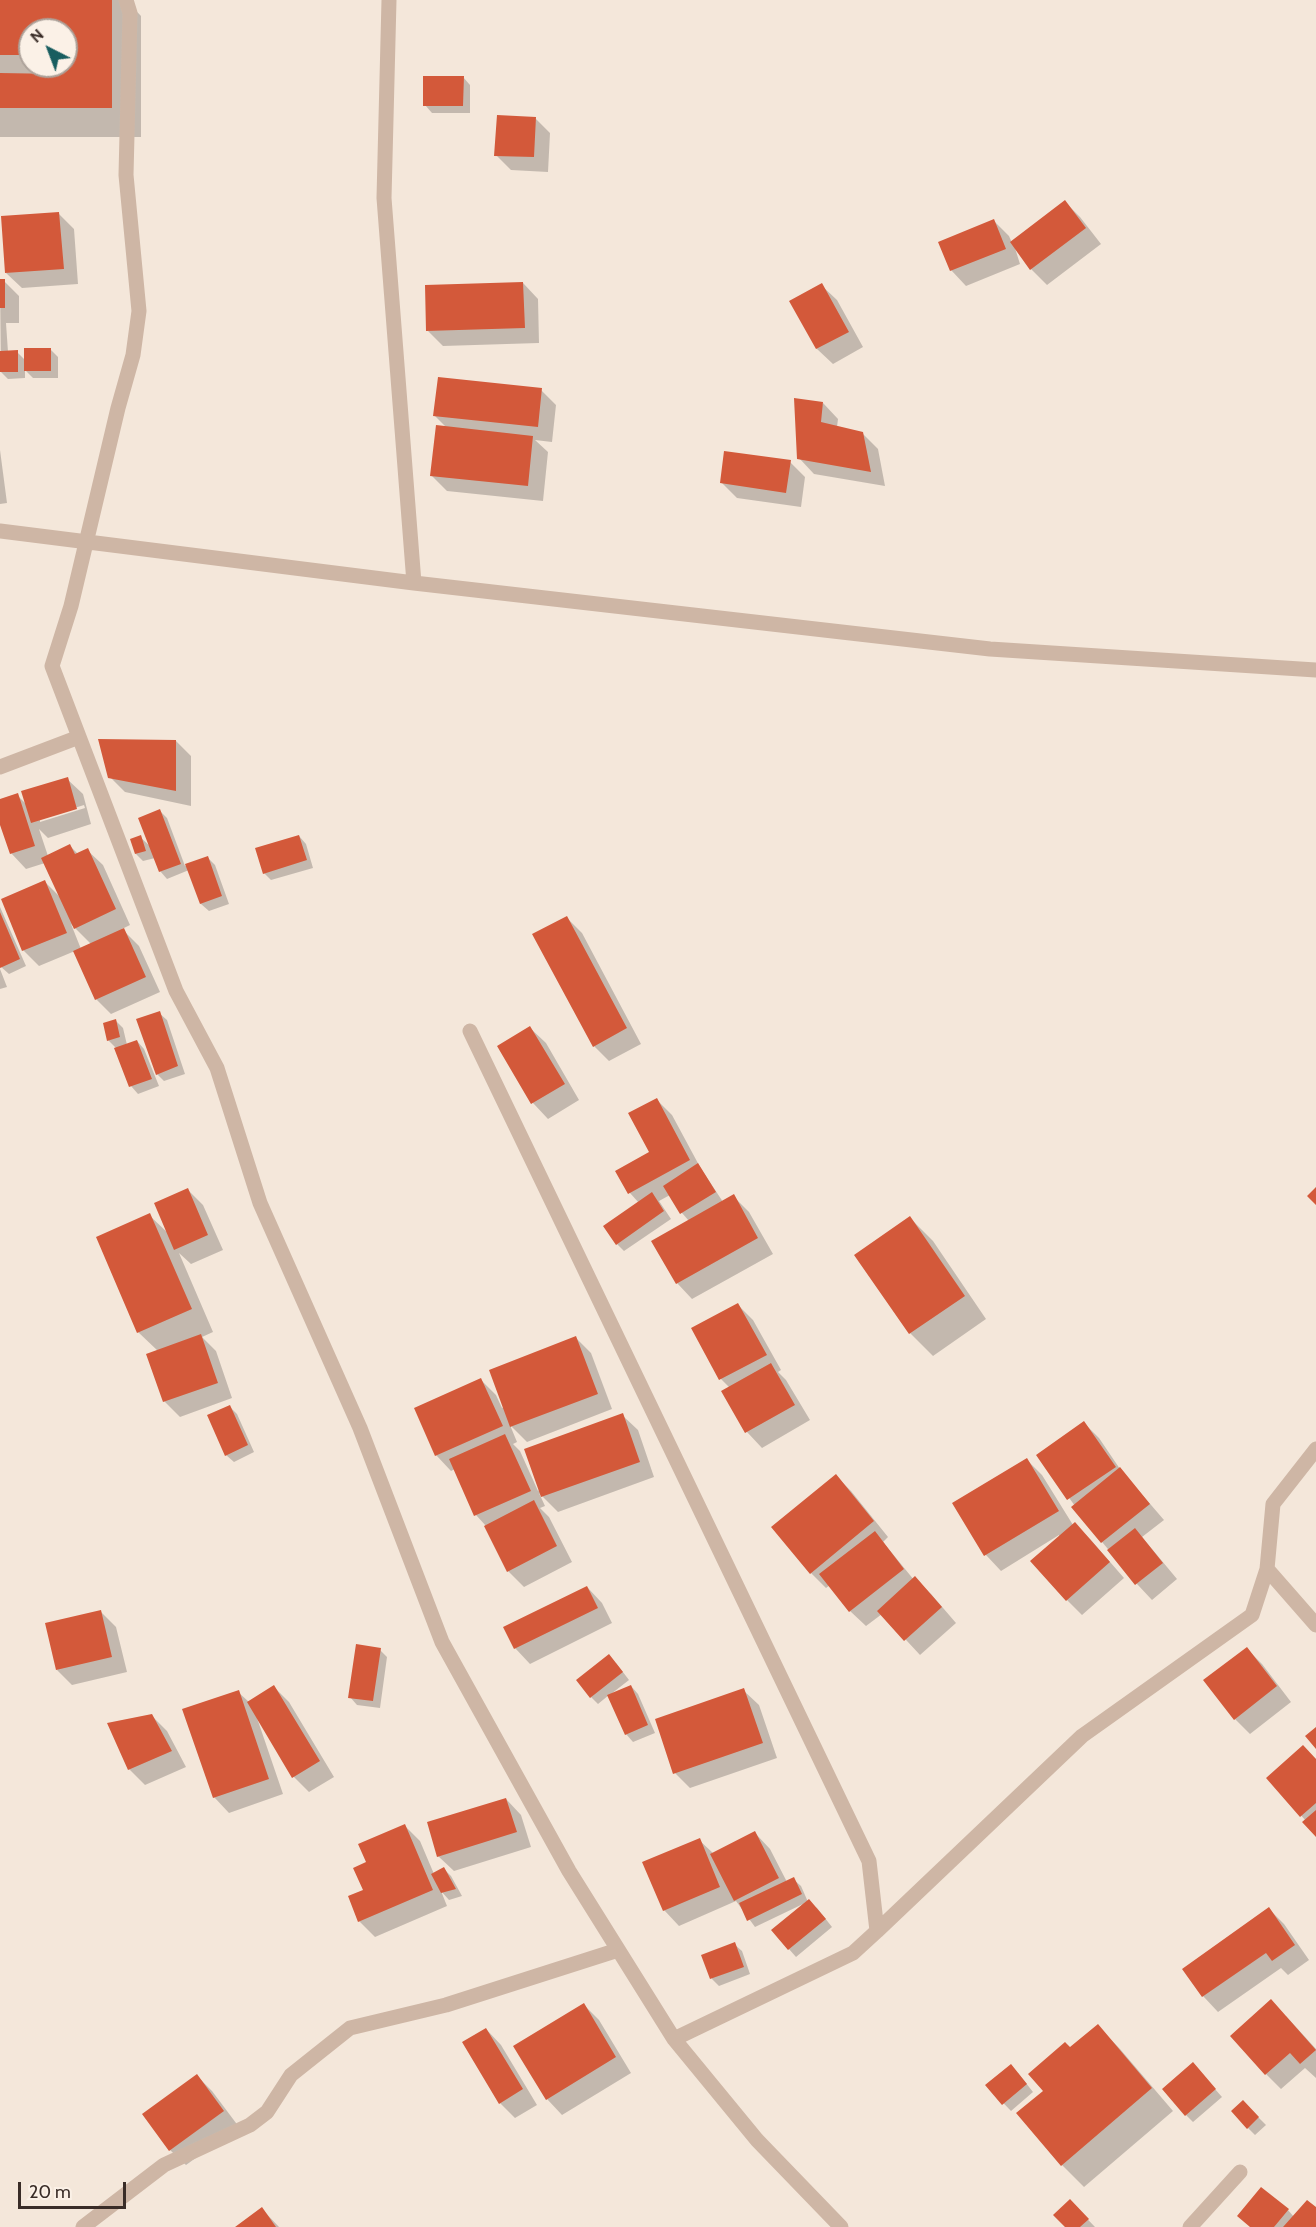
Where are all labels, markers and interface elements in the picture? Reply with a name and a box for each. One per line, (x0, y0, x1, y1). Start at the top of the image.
north arrow (18, 18, 78, 78)
text: N (26, 25, 48, 47)
scale bar (21, 2170, 129, 2208)
text: 20 m (29, 2181, 71, 2203)

